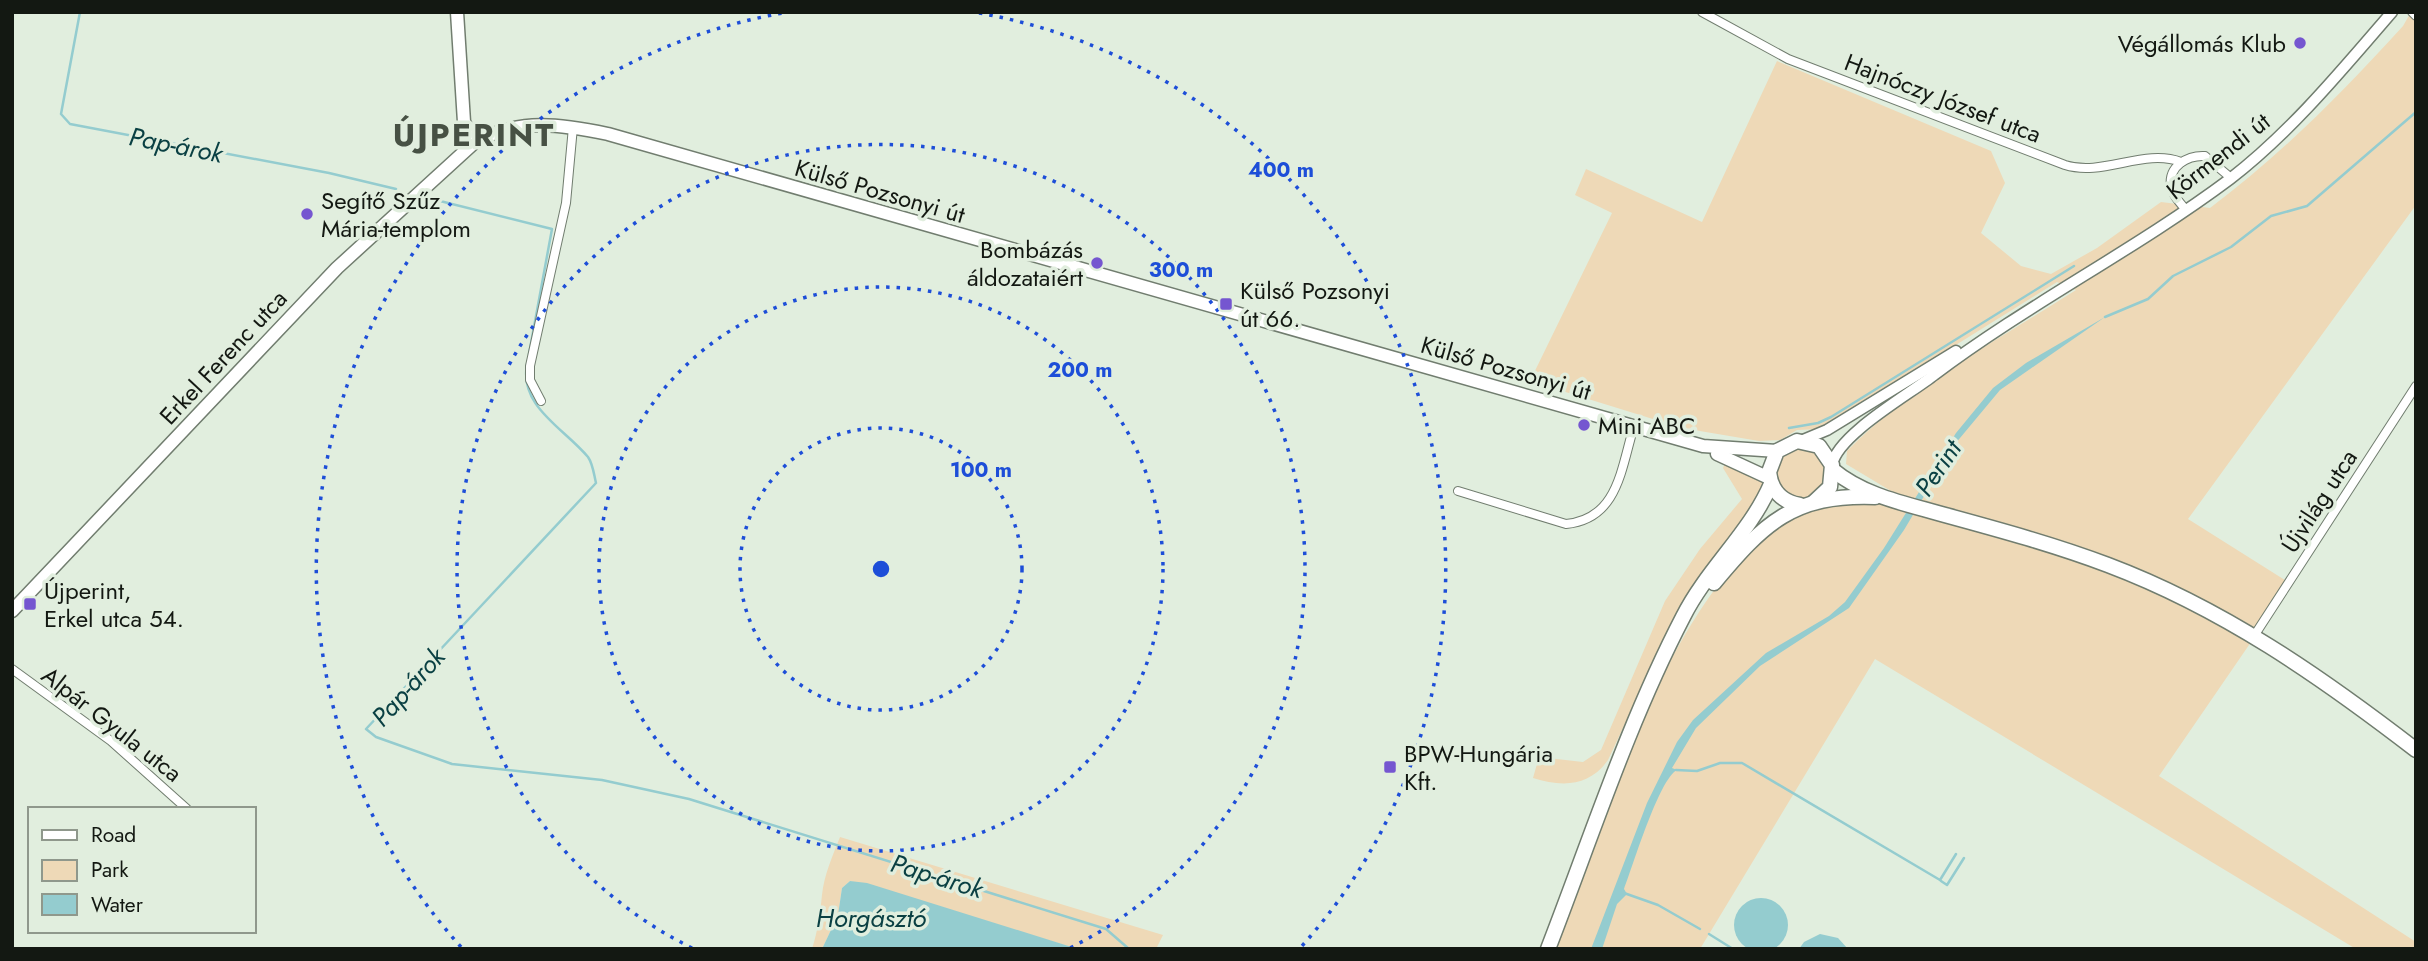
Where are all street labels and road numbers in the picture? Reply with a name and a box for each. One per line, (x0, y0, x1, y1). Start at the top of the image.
street label: Hajnóczy József utca (1840, 44, 2046, 152)
street label: Körmendi út (2159, 104, 2278, 208)
street label: Külső Pozsonyi út (791, 150, 969, 232)
street label: Erkel Ferenc utca (151, 282, 295, 432)
street label: Külső Pozsonyi út (1417, 327, 1595, 409)
street label: Újvilág utca (2272, 442, 2366, 560)
street label: Alpár Gyula utca (34, 658, 190, 790)

